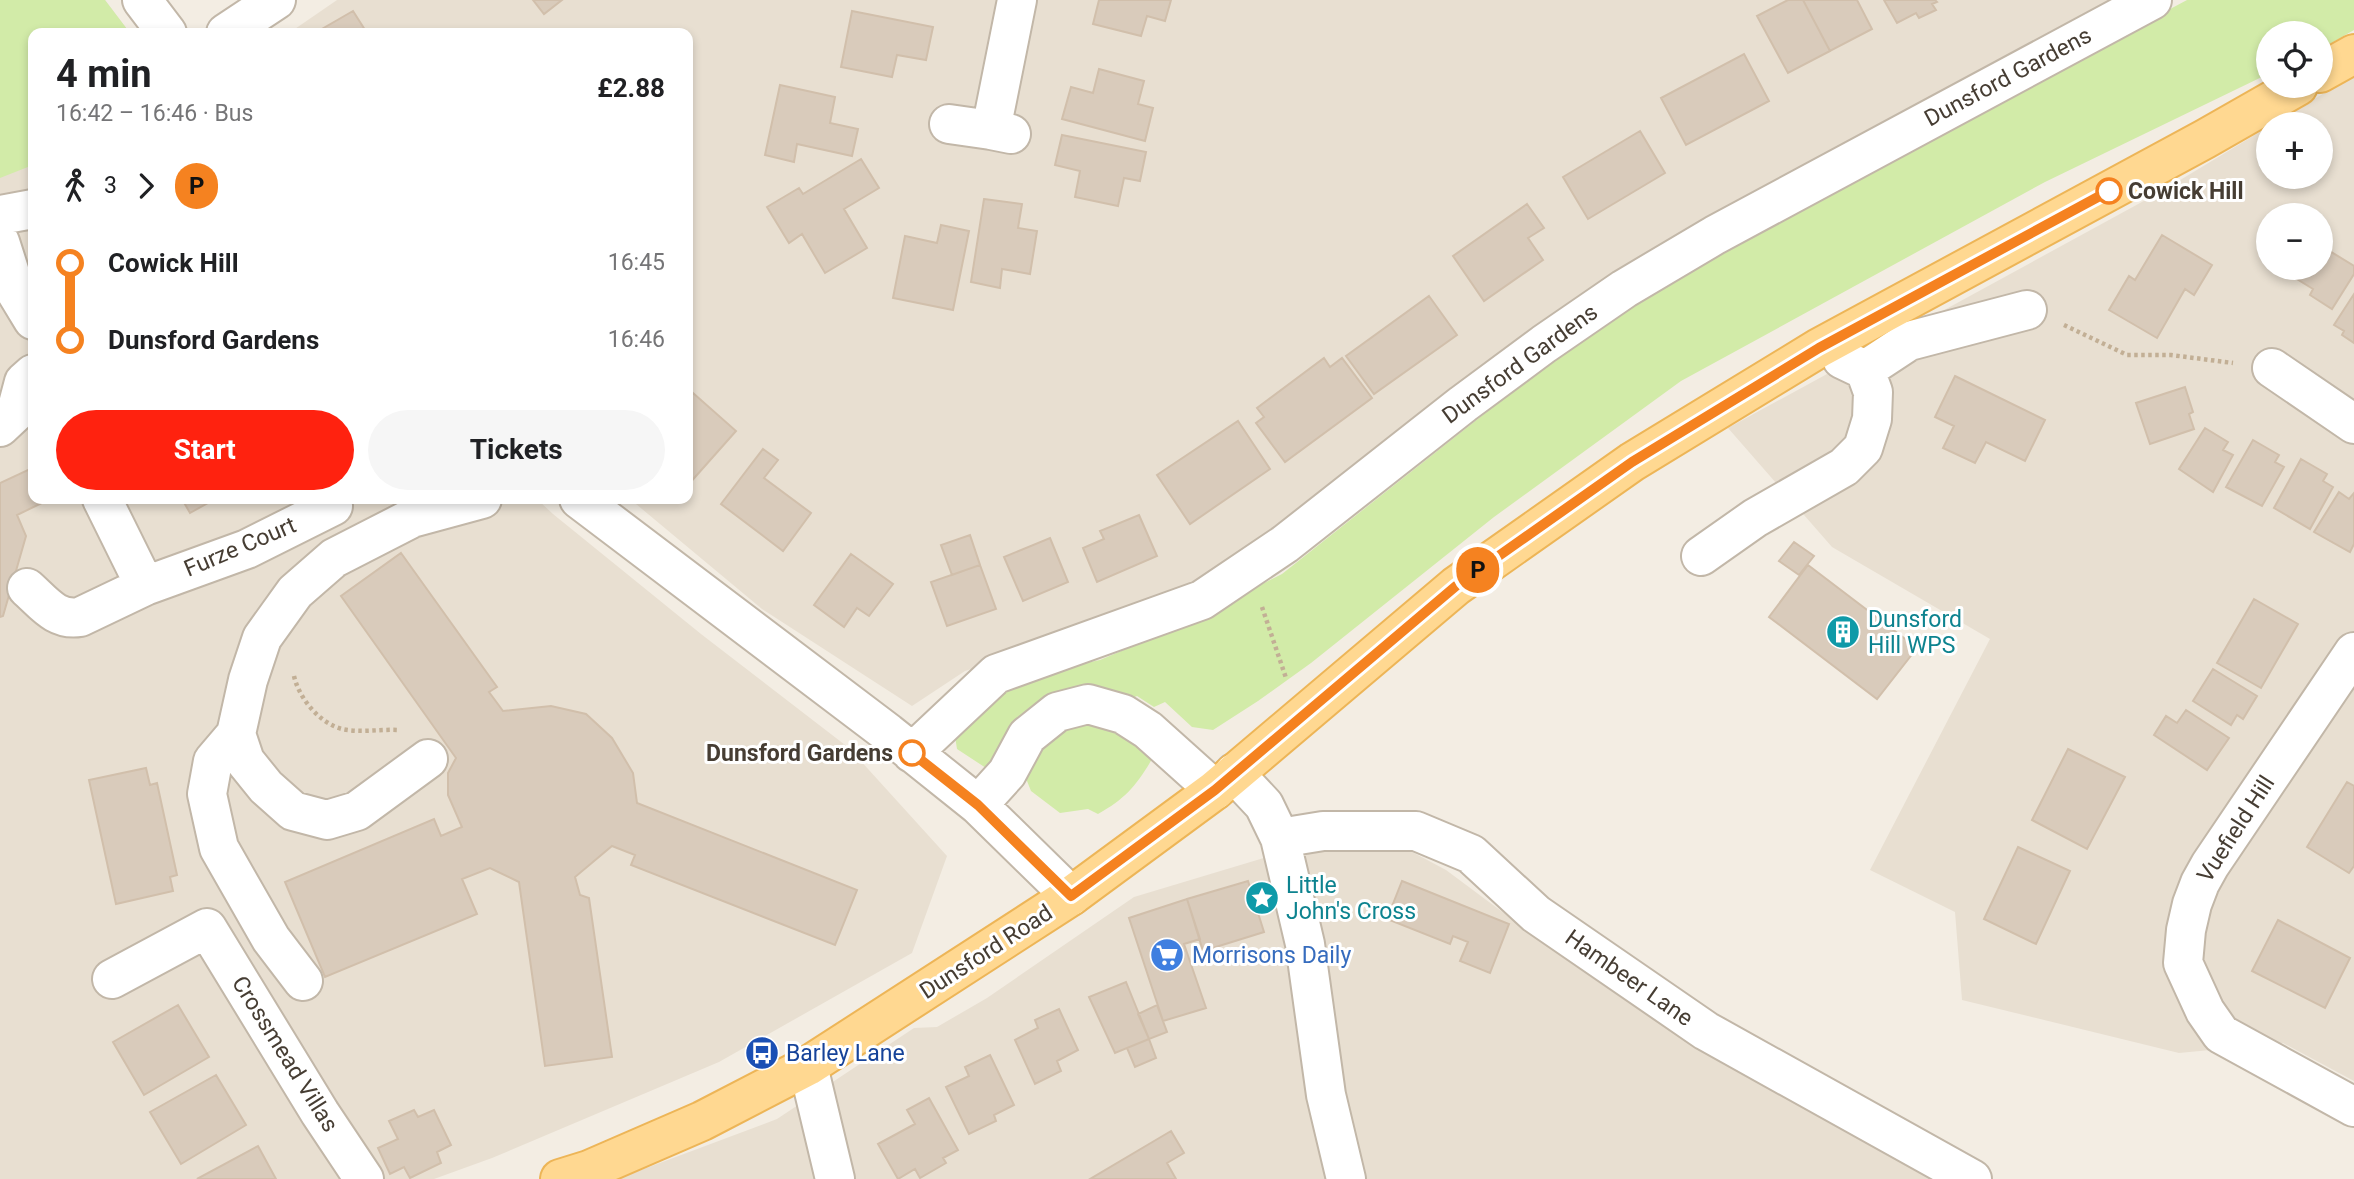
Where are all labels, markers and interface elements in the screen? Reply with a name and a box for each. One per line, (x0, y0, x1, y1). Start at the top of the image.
map controls (2256, 21, 2333, 280)
button: locate (2256, 21, 2333, 98)
street label: Dunsford Gardens (1920, 22, 2096, 132)
text: 4 min (56, 52, 152, 96)
text: £2.88 (597, 73, 665, 103)
text: 16:42 – 16:46 · Bus (56, 100, 253, 127)
button: + (2256, 112, 2333, 189)
icon: walk (56, 167, 94, 205)
icon: forward (127, 167, 165, 205)
text: 3 (104, 172, 117, 199)
text: P (189, 172, 204, 200)
marker: Cowick Hill (2096, 178, 2122, 204)
place label: Cowick Hill (2128, 178, 2244, 205)
button: − (2256, 203, 2333, 280)
text: Cowick Hill (108, 248, 239, 278)
text: 16:45 (608, 249, 665, 276)
street label: Dunsford Gardens (1437, 299, 1603, 429)
text: Dunsford Gardens (108, 325, 319, 355)
text: 16:46 (608, 326, 665, 353)
button: Start (56, 410, 354, 490)
button: Tickets (368, 410, 665, 490)
street label: Furze Court (180, 511, 300, 583)
line badge: P (1455, 547, 1501, 593)
text: P (1470, 556, 1486, 584)
place label: Dunsford Hill WPS (1868, 606, 1962, 659)
building icon: Dunsford Hill WPS (1824, 613, 1862, 651)
place label: Dunsford Gardens (706, 740, 893, 767)
marker: Dunsford Gardens (899, 740, 925, 766)
street label: Vuefield Hill (2192, 771, 2280, 887)
place label: Little John's Cross (1286, 872, 1416, 925)
place icon: Little John's Cross (1243, 879, 1281, 917)
street label: Dunsford Road (915, 899, 1057, 1005)
street label: Hambeer Lane (1560, 924, 1698, 1032)
supermarket icon: Morrisons Daily (1148, 936, 1186, 974)
place label: Morrisons Daily (1192, 942, 1351, 969)
street label: Crossmead Villas (226, 971, 344, 1137)
bus stop icon: Barley Lane (743, 1034, 781, 1072)
place label: Barley Lane (786, 1040, 905, 1067)

